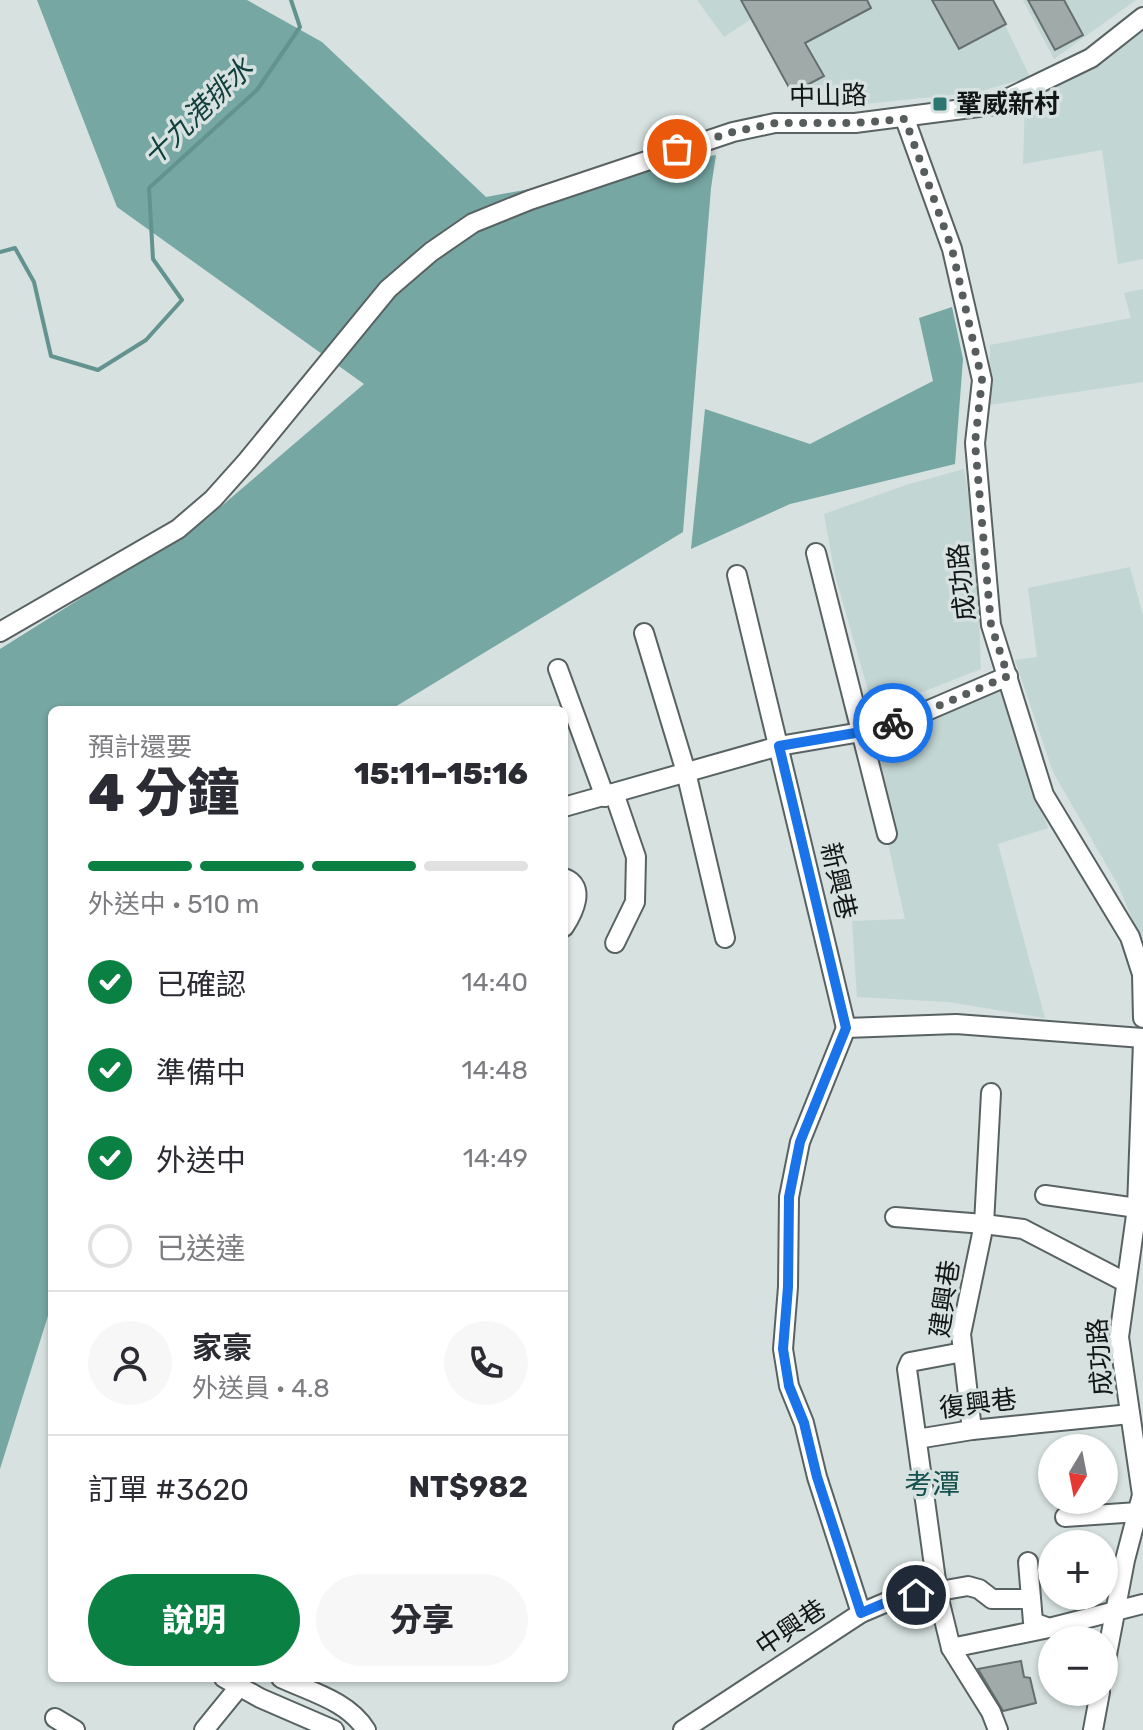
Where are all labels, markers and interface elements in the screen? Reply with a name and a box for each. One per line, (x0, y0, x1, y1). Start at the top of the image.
water label: 十九港排水 (136, 50, 261, 173)
street label: 中山路 (789, 80, 867, 112)
place label: 鞏威新村 (956, 89, 1060, 120)
marker: 鞏威新村 (931, 95, 949, 113)
pin (643, 115, 711, 183)
icon: bag (655, 127, 699, 171)
street label: 成功路 (943, 542, 981, 622)
courier (853, 683, 933, 763)
icon: bike (871, 701, 915, 745)
text: 預計還要 (88, 732, 192, 763)
text: 15:11–15:16 (354, 756, 528, 792)
text: 4 分鐘 (88, 762, 239, 824)
street label: 新興巷 (814, 840, 862, 922)
text: 外送中 · 510 m (88, 889, 260, 920)
icon: check (88, 960, 132, 1004)
text: 已確認 (156, 967, 246, 1003)
text: 14:40 (461, 967, 528, 998)
icon: check (88, 1048, 132, 1092)
text: 準備中 (156, 1055, 246, 1091)
text: 14:48 (461, 1055, 528, 1086)
icon: check (88, 1136, 132, 1180)
text: 外送中 (156, 1143, 246, 1179)
text: 14:49 (463, 1143, 528, 1174)
text: 已送達 (156, 1231, 246, 1267)
street label: 建興巷 (924, 1258, 966, 1340)
street label: 成功路 (1082, 1317, 1118, 1397)
button: person (88, 1321, 172, 1405)
button: phone (444, 1321, 528, 1405)
text: 家豪 (192, 1330, 252, 1366)
text: 外送員 · 4.8 (192, 1373, 330, 1404)
street label: 復興巷 (937, 1384, 1019, 1424)
north arrow (1038, 1434, 1118, 1514)
map controls (1038, 1434, 1118, 1706)
district label: 考潭 (904, 1468, 960, 1501)
text: NT$982 (408, 1469, 528, 1505)
text: 訂單 #3620 (88, 1472, 249, 1508)
button: + (1038, 1530, 1118, 1610)
pin (882, 1561, 950, 1629)
icon: home (894, 1573, 938, 1617)
button: 說明 (88, 1574, 300, 1666)
button: 分享 (316, 1574, 528, 1666)
street label: 中興巷 (750, 1593, 832, 1663)
button: − (1038, 1626, 1118, 1706)

